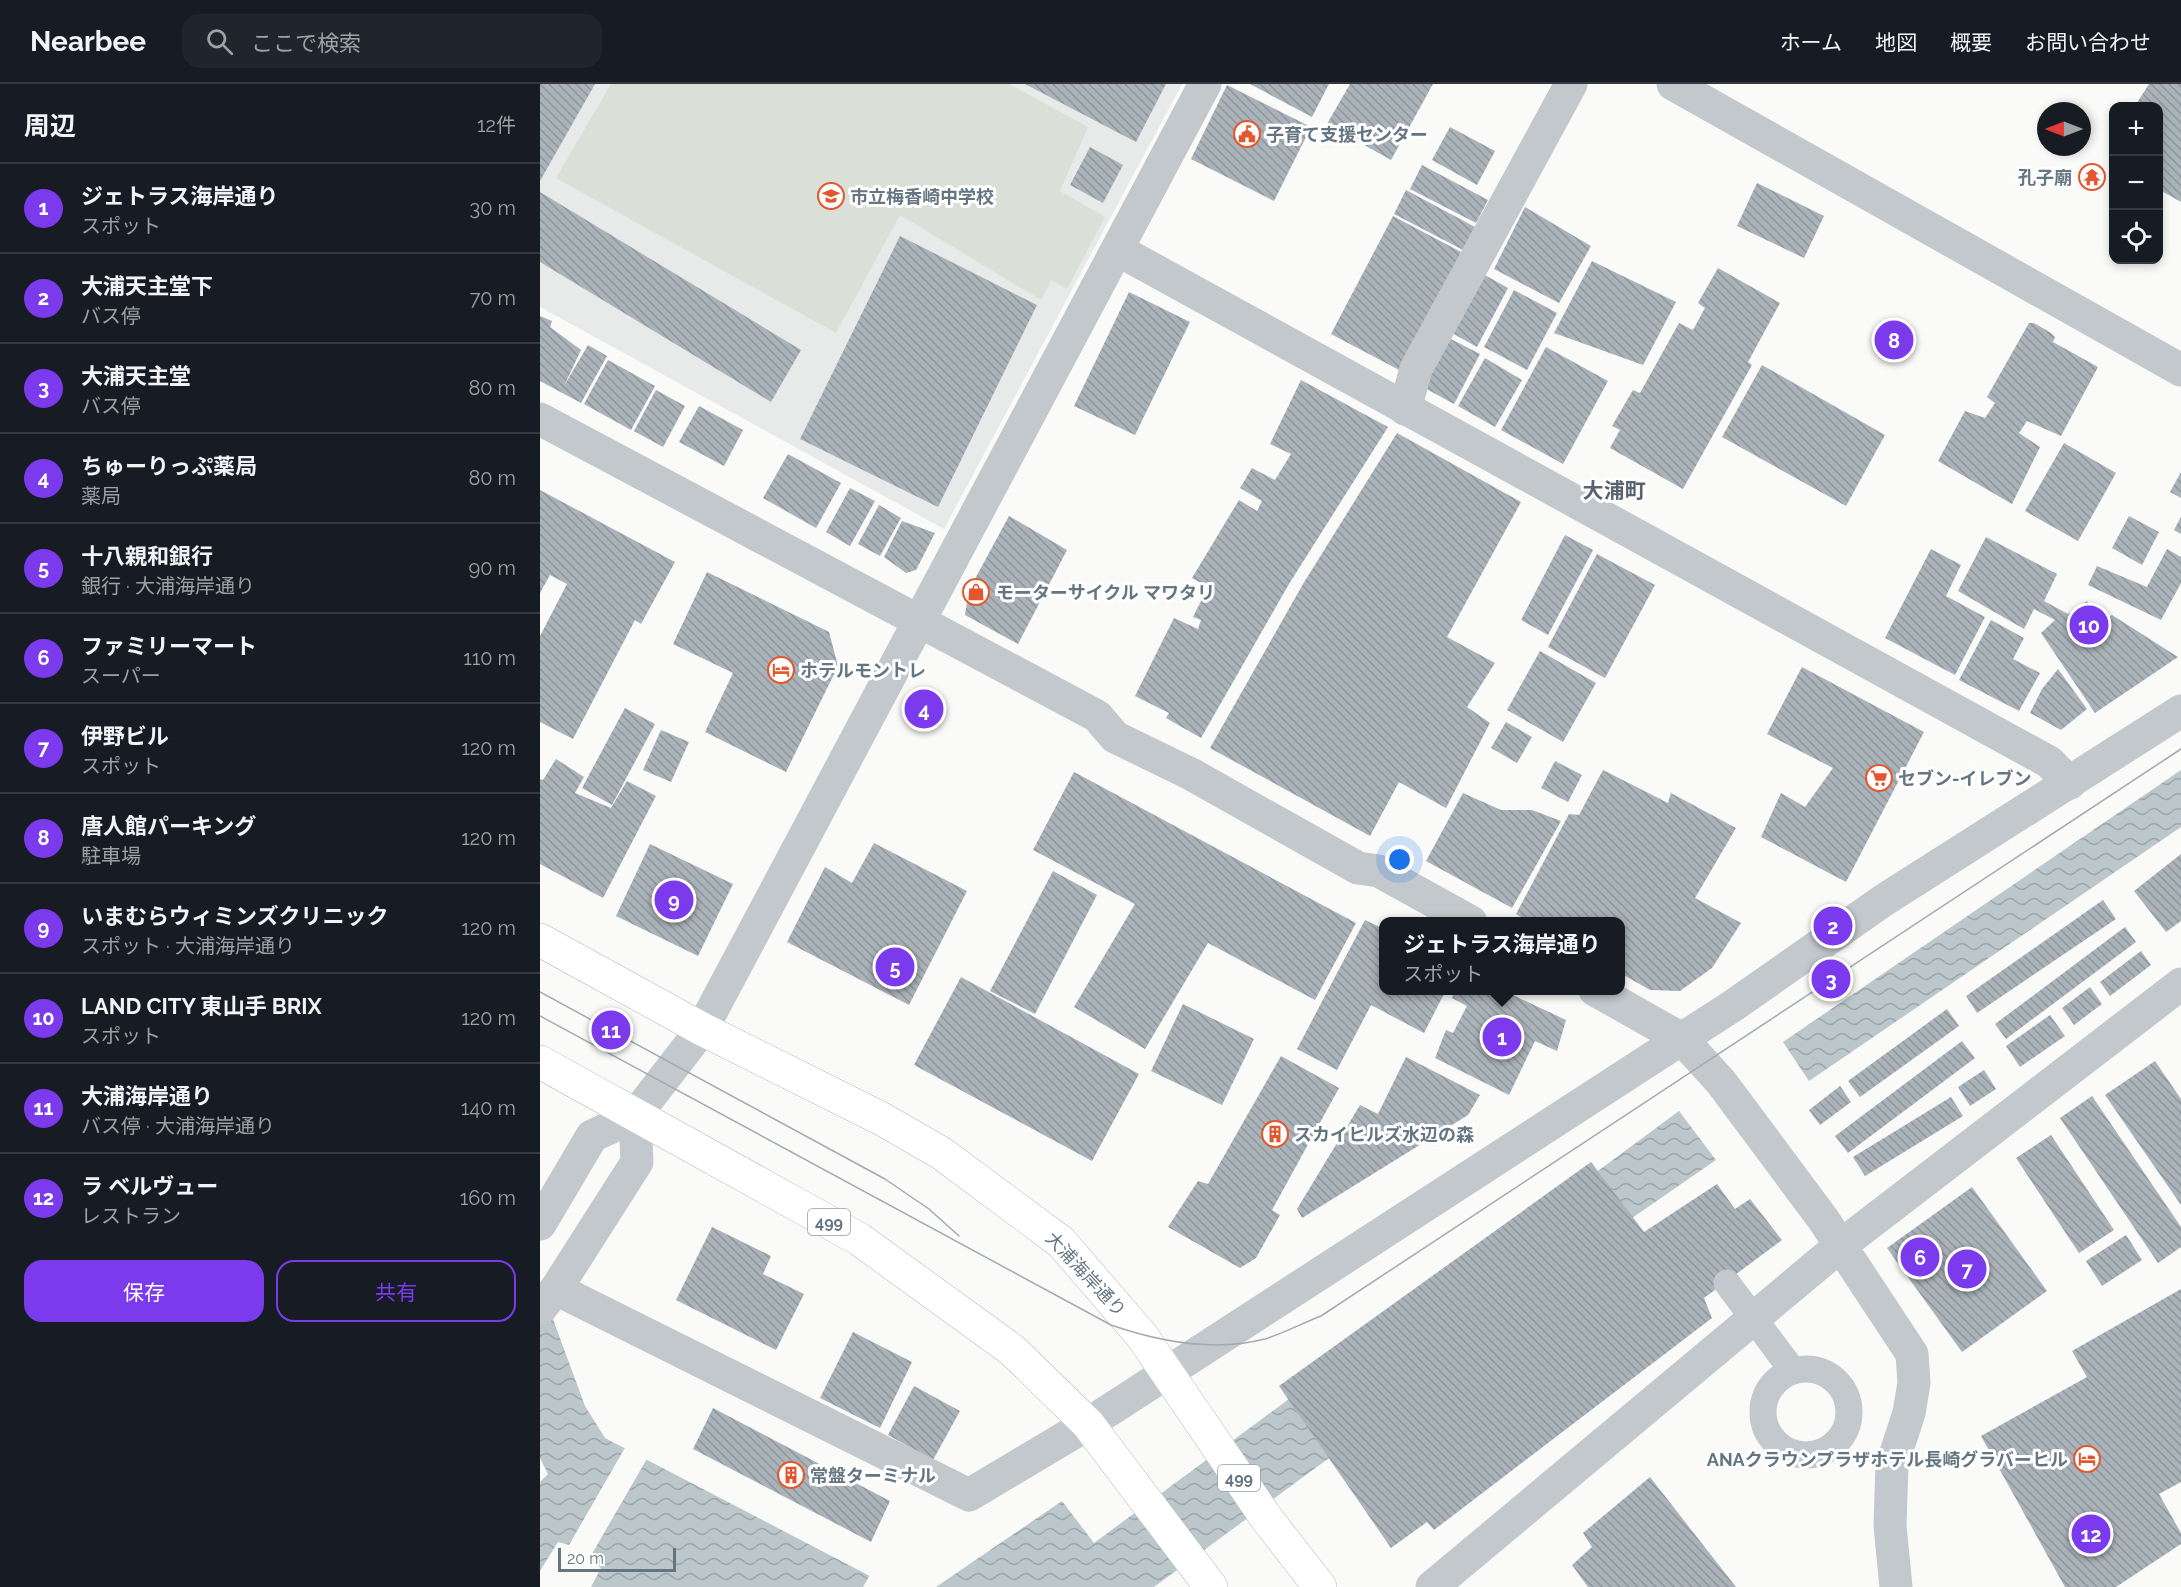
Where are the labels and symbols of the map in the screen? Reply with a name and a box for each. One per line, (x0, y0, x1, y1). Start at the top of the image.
north arrow (2037, 102, 2091, 156)
public building icon: 子育て支援センター (1232, 119, 1262, 149)
place label: 子育て支援センター (1266, 124, 1428, 145)
temple icon: 孔子廟 (2077, 162, 2107, 192)
place label: 孔子廟 (2018, 167, 2072, 188)
school or university icon: 市立梅香崎中学校 (816, 181, 846, 211)
place label: 市立梅香崎中学校 (850, 186, 994, 207)
pin: 8 (1874, 318, 1914, 362)
district label: 大浦町 (1583, 478, 1646, 503)
shop icon: モーターサイクル マワタリ (961, 577, 991, 607)
place label: モーターサイクル マワタリ (996, 582, 1215, 603)
pin: 10 (2070, 602, 2108, 648)
hotel icon: ホテルモントレ (766, 655, 796, 685)
place label: ホテルモントレ (800, 660, 926, 681)
pin: 4 (904, 686, 944, 732)
supermarket icon: セブン-イレブン (1864, 763, 1894, 793)
place label: セブン-イレブン (1898, 768, 2032, 789)
your location (1385, 845, 1414, 874)
pin: 9 (654, 878, 694, 922)
pin: 2 (1814, 904, 1852, 948)
pin: 5 (876, 944, 914, 990)
pin: 3 (1812, 956, 1850, 1002)
pin: 11 (592, 1008, 630, 1052)
pin: 1 (1482, 1014, 1522, 1060)
building icon: スカイヒルズ水辺の森 (1260, 1119, 1290, 1149)
place label: スカイヒルズ水辺の森 (1294, 1124, 1474, 1145)
road number: 499 (808, 1209, 850, 1235)
street label: 大浦海岸通り (1041, 1227, 1131, 1321)
pin: 6 (1900, 1234, 1940, 1280)
pin: 7 (1948, 1246, 1986, 1292)
hotel icon: ANAクラウンプラザホテル長崎グラバーヒル (2072, 1444, 2102, 1474)
place label: ANAクラウンプラザホテル長崎グラバーヒル (1707, 1449, 2068, 1470)
building icon: 常盤ターミナル (776, 1460, 806, 1490)
place label: 常盤ターミナル (810, 1465, 936, 1486)
road number: 499 (1218, 1465, 1260, 1491)
pin: 12 (2072, 1512, 2110, 1556)
scale bar (558, 1545, 676, 1572)

